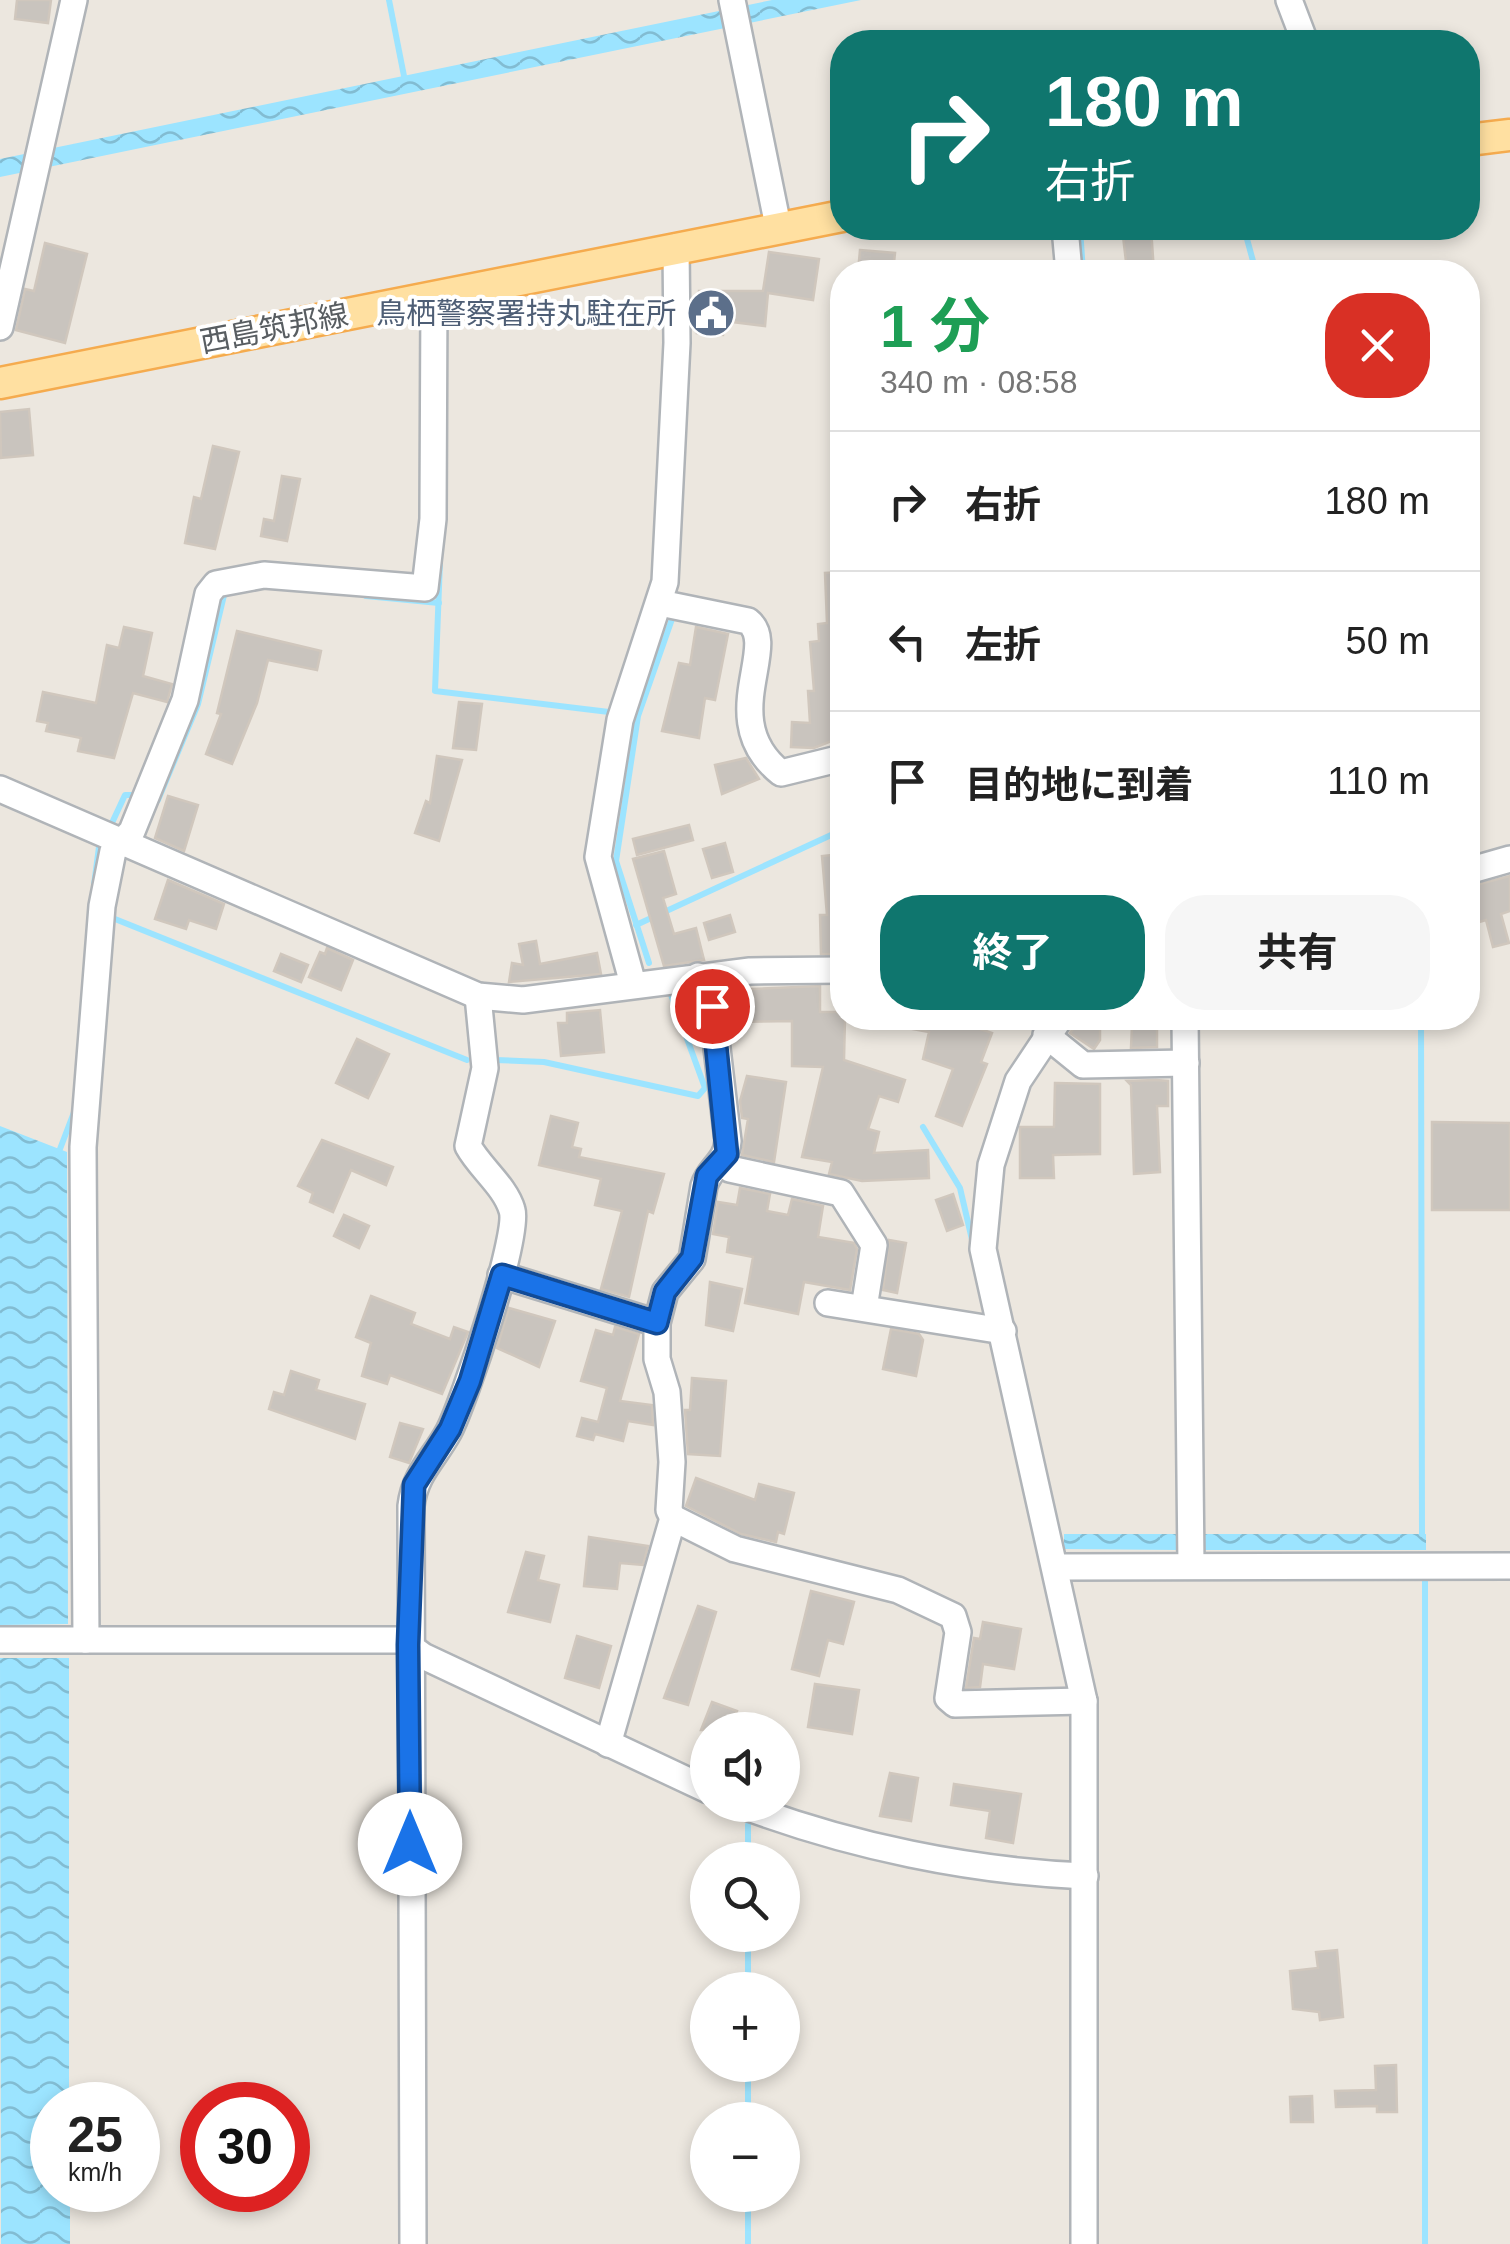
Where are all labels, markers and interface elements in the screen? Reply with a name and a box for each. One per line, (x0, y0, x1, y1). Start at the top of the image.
text: 180 m (1045, 63, 1243, 141)
icon: right (880, 70, 1010, 200)
text: 右折 (1045, 156, 1135, 207)
public building icon: 鳥栖警察署持丸駐在所 (685, 287, 737, 339)
text: 1 分 (880, 293, 990, 360)
button: close (1325, 293, 1430, 398)
street label: 西島筑邦線 (197, 297, 351, 359)
place label: 鳥栖警察署持丸駐在所 (376, 297, 676, 330)
text: 340 m · 08:58 (880, 364, 1077, 400)
icon: right (880, 474, 935, 529)
text: 180 m (1324, 480, 1430, 522)
text: 右折 (965, 484, 1041, 526)
icon: left (880, 614, 935, 669)
text: 50 m (1346, 620, 1430, 662)
text: 左折 (965, 624, 1041, 666)
icon: arrive (880, 754, 935, 809)
text: 110 m (1327, 760, 1430, 802)
text: 目的地に到着 (965, 764, 1193, 806)
button: 終了 (880, 895, 1145, 1010)
button: 共有 (1165, 895, 1430, 1010)
pin (670, 964, 755, 1049)
icon: arrive (685, 979, 740, 1034)
map controls (690, 1712, 800, 2212)
button: sound (690, 1712, 800, 1822)
position arrow (358, 1792, 462, 1896)
button: search (690, 1842, 800, 1952)
button: + (690, 1972, 800, 2082)
speed limit sign: 30 (180, 2082, 310, 2212)
button: − (690, 2102, 800, 2212)
text: 25 (67, 2107, 123, 2163)
text: km/h (68, 2158, 122, 2186)

